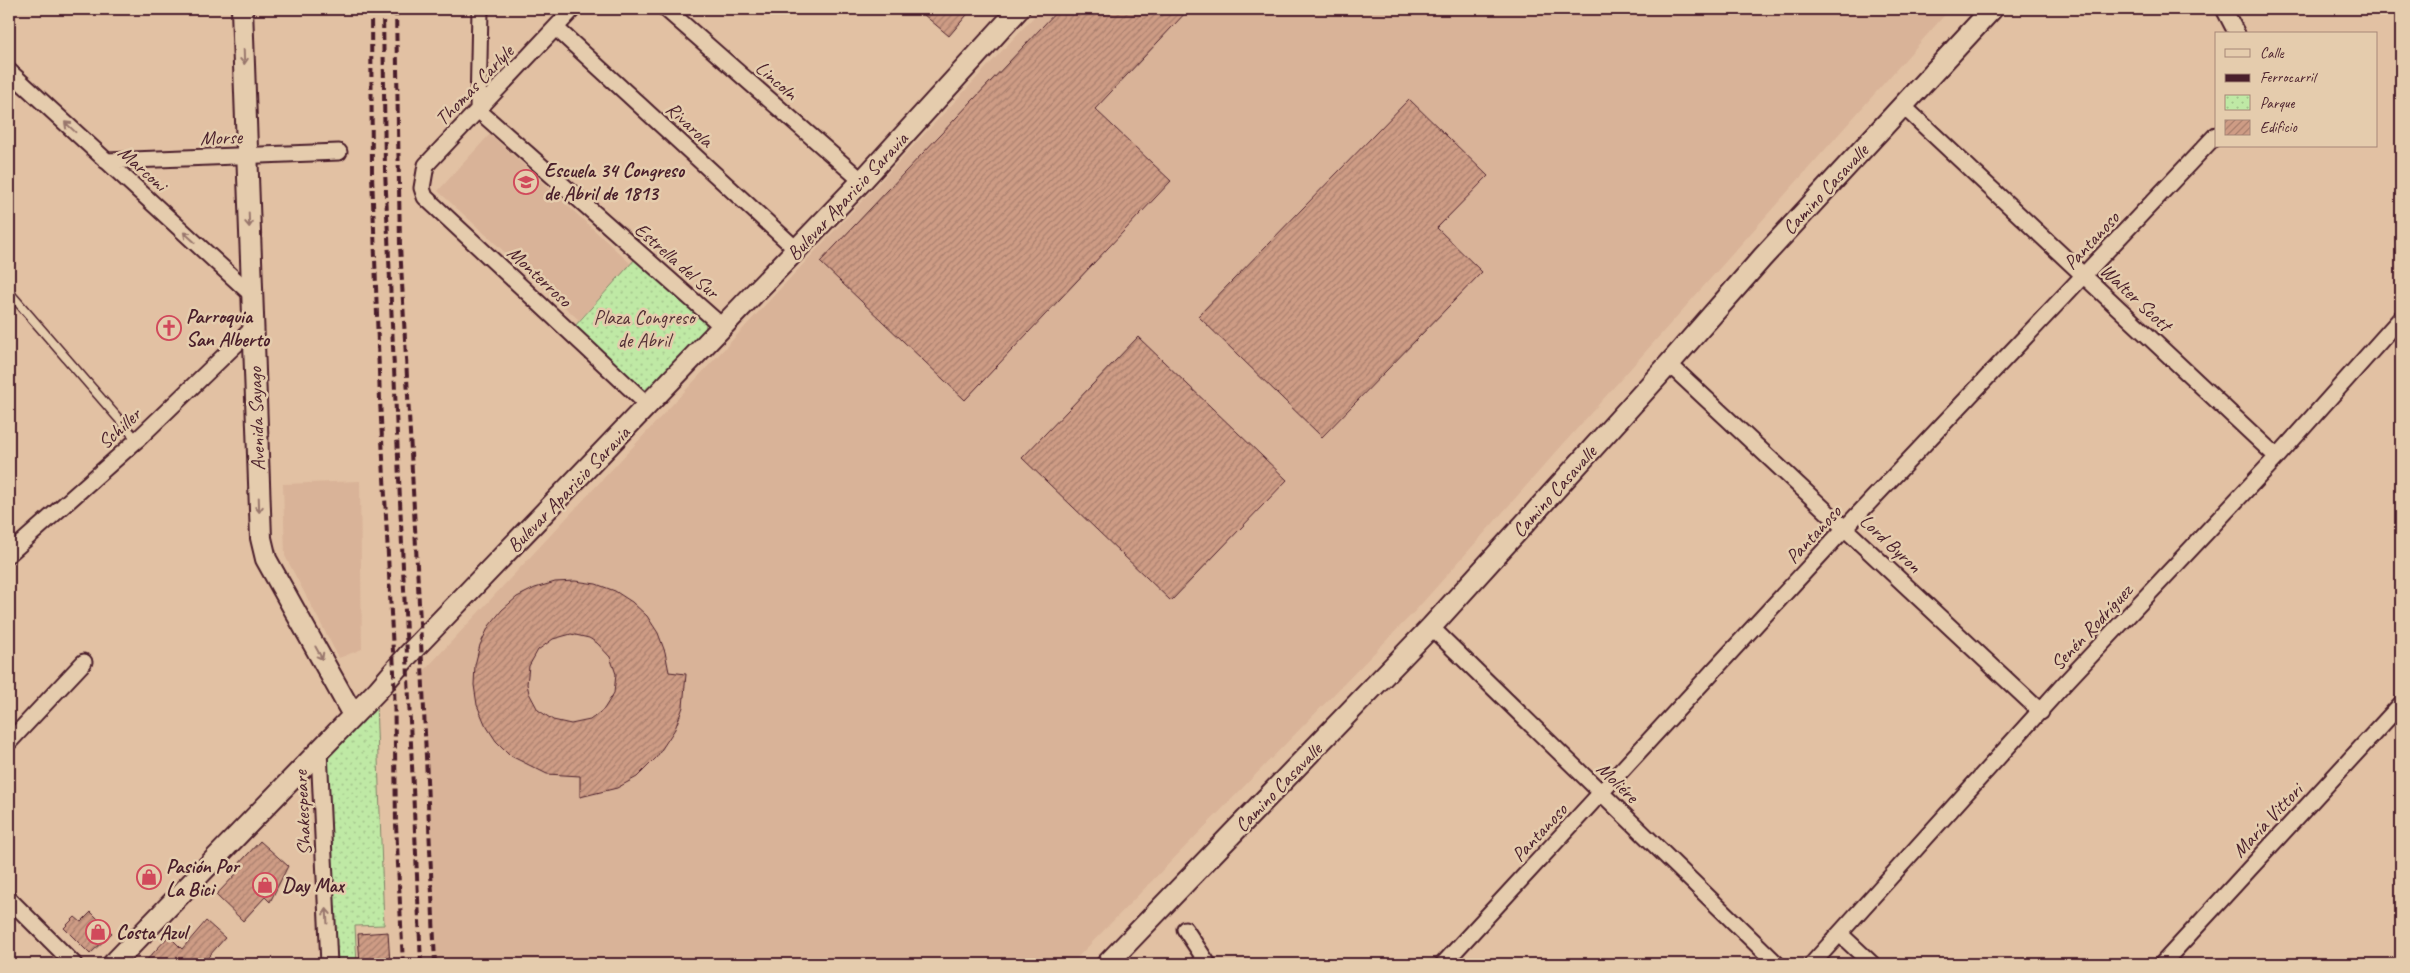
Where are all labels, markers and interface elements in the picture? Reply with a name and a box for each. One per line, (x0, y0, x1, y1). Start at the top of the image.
legend (2215, 32, 2378, 148)
street label: Thomas Carlyle (430, 39, 520, 131)
text: Calle (2260, 44, 2285, 63)
one-way arrow (239, 49, 248, 65)
street label: Lincoln (750, 55, 804, 106)
text: Ferrocarril (2260, 68, 2318, 87)
text: Parque (2260, 94, 2296, 113)
street label: Rivarola (661, 96, 719, 153)
text: Edificio (2260, 118, 2298, 137)
one-way arrow (63, 121, 76, 133)
street label: Morse (200, 124, 244, 151)
street label: Bulevar Aparicio Saravia (781, 125, 915, 266)
street label: Camino Casavalle (1777, 138, 1875, 240)
street label: Marconi (113, 140, 174, 198)
place label: Escuela 34 Congreso de Abril de 1813 (544, 158, 686, 206)
school or university icon: Escuela 34 Congreso de Abril de 1813 (513, 169, 539, 195)
street label: Pantanoso (2058, 205, 2125, 275)
one-way arrow (244, 212, 253, 228)
street label: Estrella del Sur (629, 217, 725, 305)
one-way arrow (183, 231, 196, 243)
street label: Monterroso (502, 240, 578, 313)
street label: Walter Scott (2095, 258, 2179, 339)
place label: Parroquia San Alberto (186, 304, 271, 352)
park label: Plaza Congreso de Abril (593, 305, 697, 353)
church icon: Parroquia San Alberto (156, 315, 182, 341)
street label: Avenida Sayago (242, 366, 271, 471)
street label: Schiller (93, 401, 147, 454)
street label: Bulevar Aparicio Saravia (501, 419, 637, 558)
street label: Camino Casavalle (1507, 439, 1603, 542)
one-way arrow (255, 496, 264, 512)
street label: Pantanoso (1780, 499, 1847, 569)
street label: Lord Byron (1854, 508, 1928, 579)
street label: Senén Rodríguez (2045, 578, 2139, 676)
one-way arrow (314, 645, 324, 660)
street label: Camino Casavalle (1229, 736, 1328, 837)
street label: Moliére (1591, 756, 1645, 809)
street label: Shakespeare (288, 768, 317, 856)
street label: María Vittori (2227, 776, 2310, 863)
street label: Pantanoso (1506, 797, 1573, 867)
place label: Pasión Por La Bici (166, 854, 241, 902)
shop icon: Pasión Por La Bici (136, 864, 162, 890)
shop icon: Day Max (252, 872, 278, 898)
place label: Day Max (282, 873, 346, 898)
one-way arrow (322, 908, 331, 924)
shop icon: Costa Azul (85, 919, 111, 945)
place label: Costa Azul (116, 920, 191, 945)

